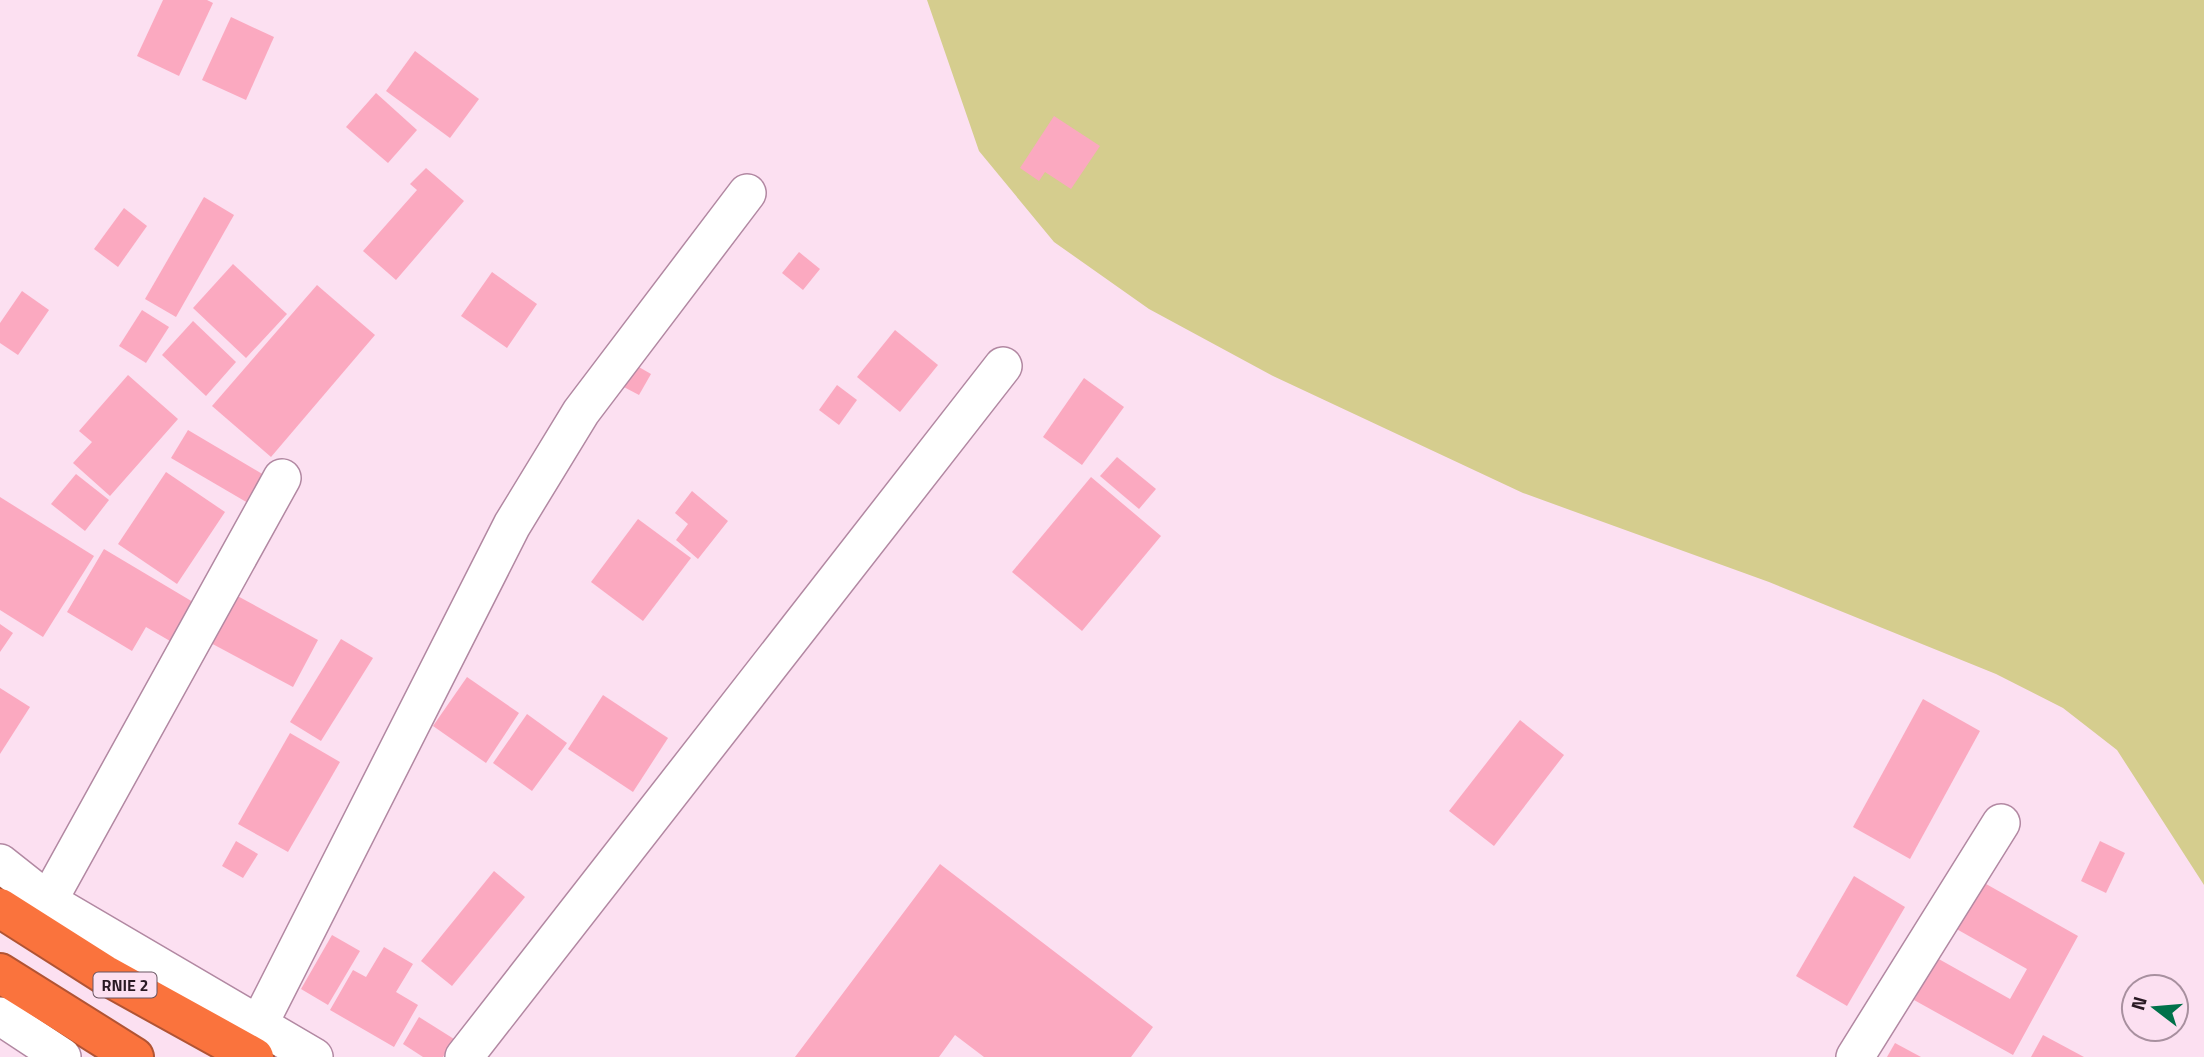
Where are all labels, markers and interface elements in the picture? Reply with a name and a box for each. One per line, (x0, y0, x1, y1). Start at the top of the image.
road number: RNIE 2 (94, 973, 156, 998)
north arrow (2120, 973, 2190, 1043)
text: N (2122, 993, 2154, 1014)

